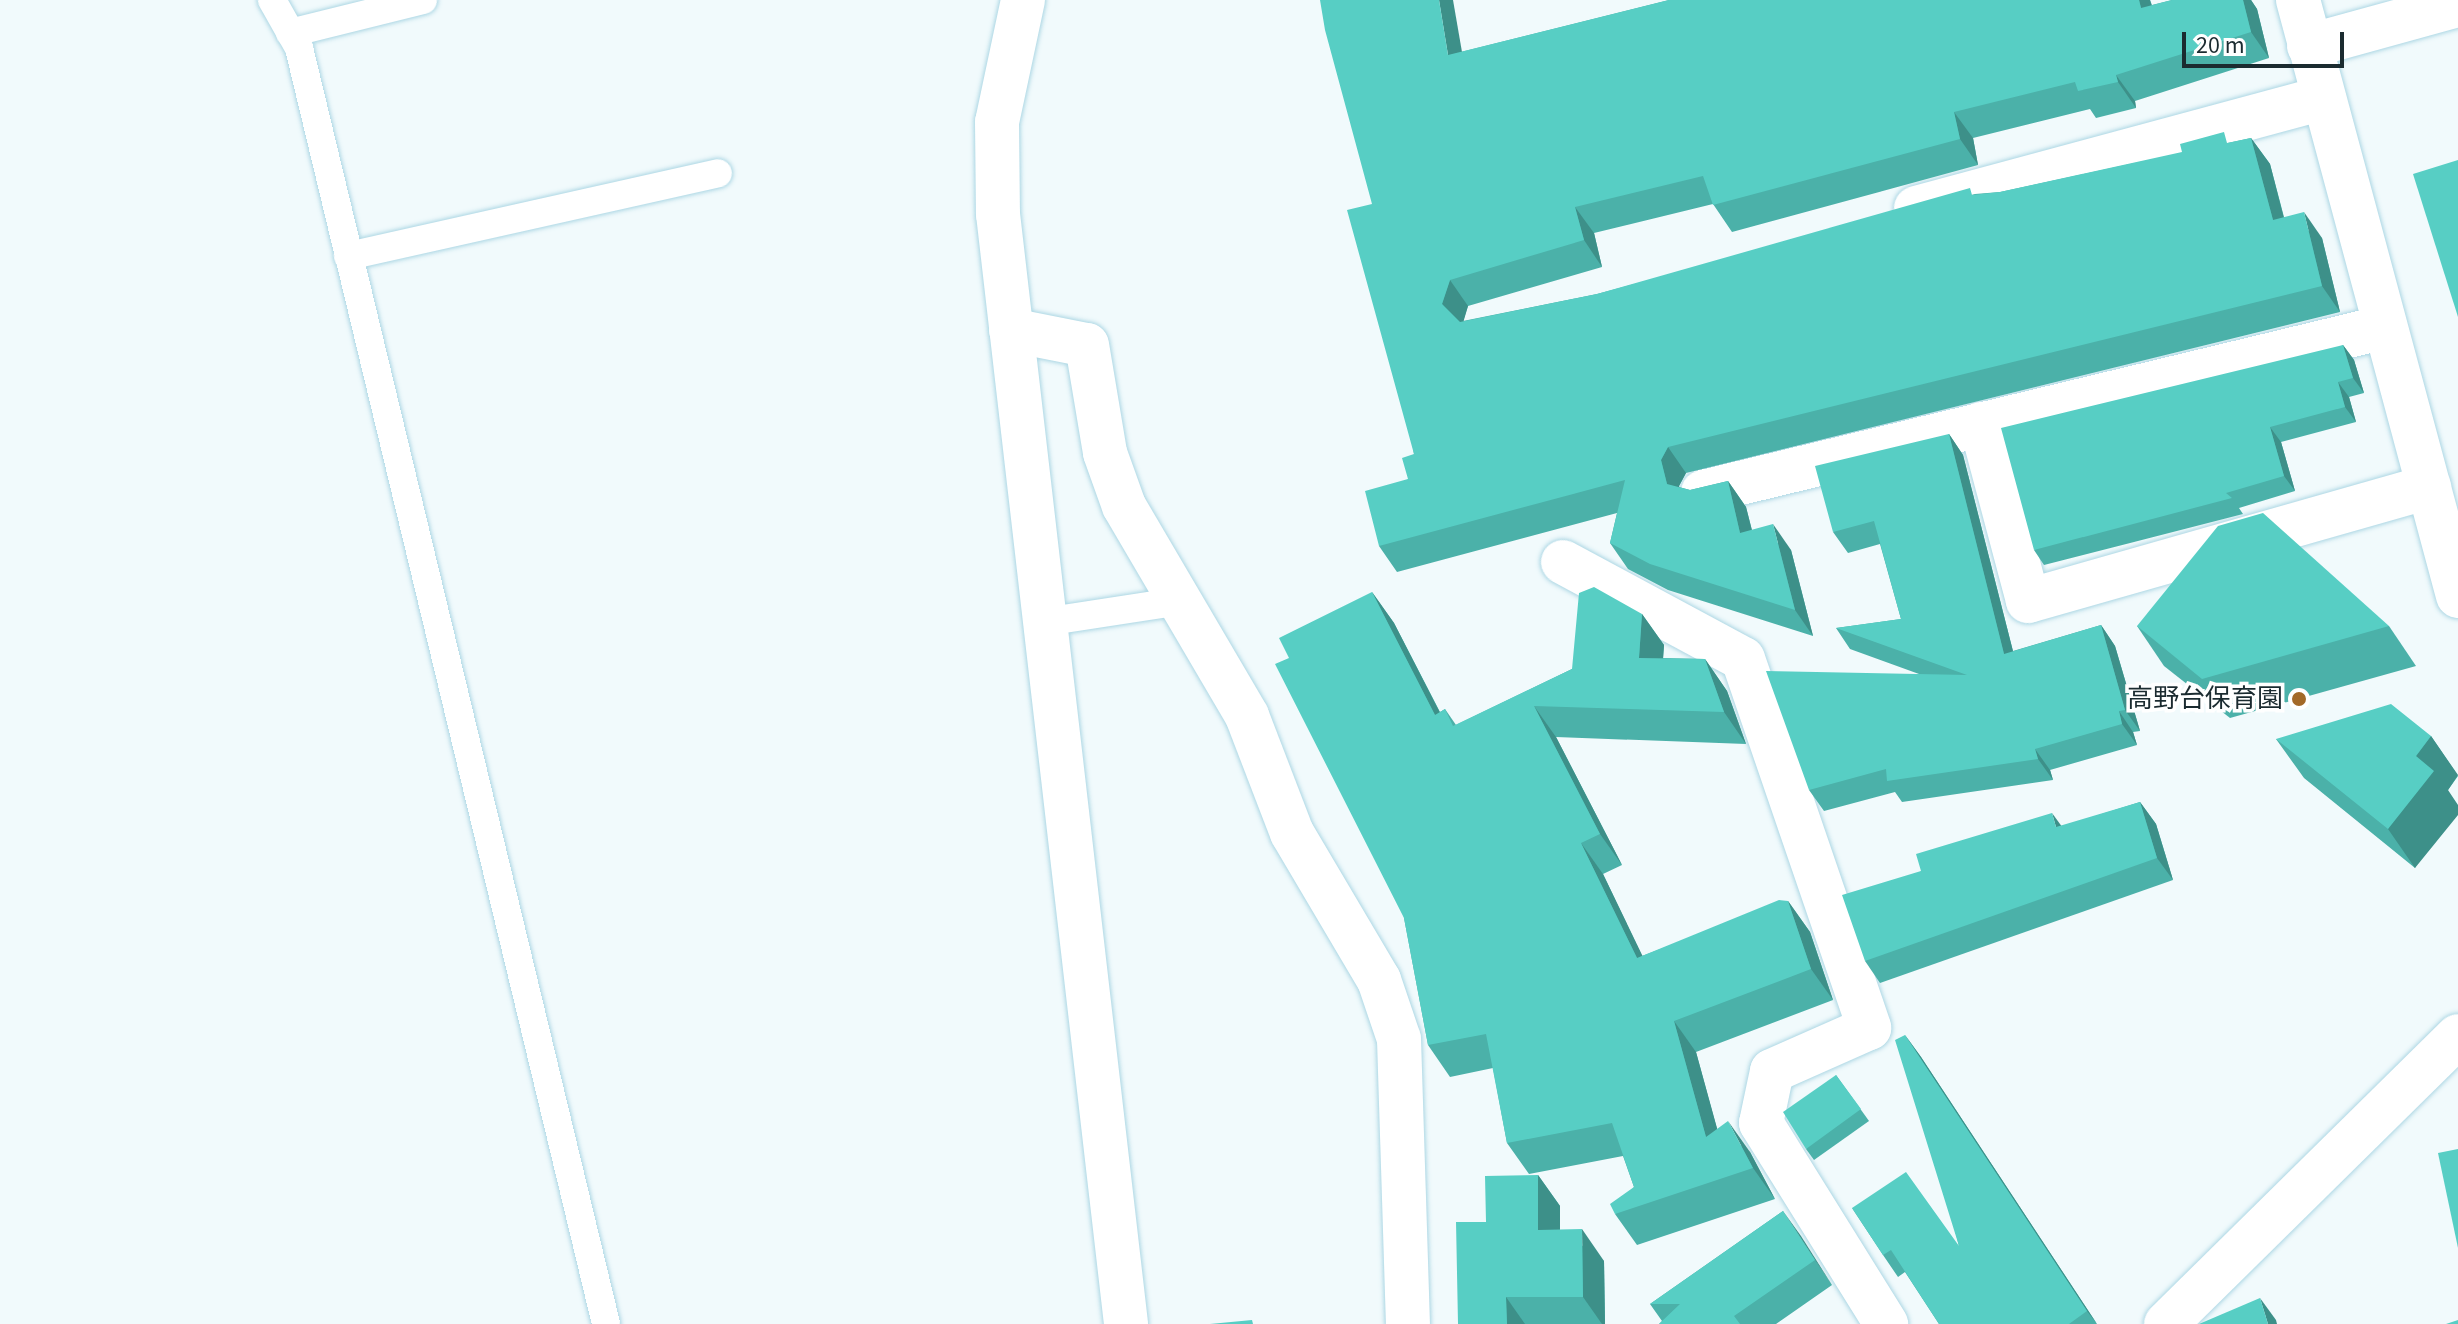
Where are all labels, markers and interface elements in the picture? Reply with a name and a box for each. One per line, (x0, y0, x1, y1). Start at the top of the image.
scale bar (2186, 16, 2348, 66)
text: 20 m (2196, 28, 2245, 63)
place label: 高野台保育園 (2127, 683, 2283, 715)
marker: 高野台保育園 (2290, 690, 2308, 708)

